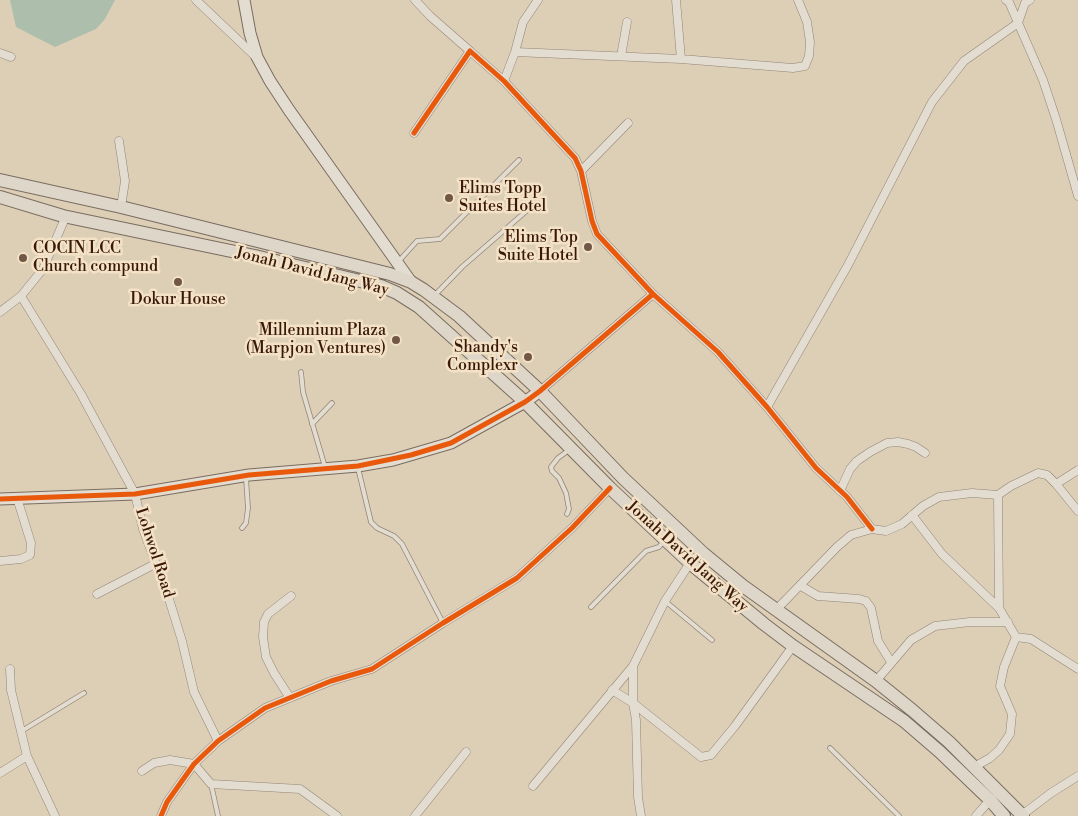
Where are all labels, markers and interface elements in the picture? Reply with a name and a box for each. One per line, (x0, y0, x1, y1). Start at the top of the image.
place label: Elims Topp Suites Hotel (459, 179, 546, 217)
marker: Elims Topp Suites Hotel (443, 192, 455, 204)
place label: Elims Top Suite Hotel (498, 228, 578, 266)
place label: COCIN LCC Church compund (33, 239, 158, 277)
marker: Elims Top Suite Hotel (582, 241, 594, 253)
street label: Jonah David Jang Way (233, 244, 391, 300)
marker: COCIN LCC Church compund (17, 252, 29, 264)
marker: Dokur House (172, 276, 184, 288)
place label: Dokur House (130, 290, 226, 310)
place label: Millennium Plaza (Marpjon Ventures) (246, 321, 386, 359)
marker: Millennium Plaza (Marpjon Ventures) (390, 334, 402, 346)
place label: Shandy's Complexr (447, 338, 518, 376)
marker: Shandy's Complexr (522, 351, 534, 363)
street label: Jonah David Jang Way (622, 497, 752, 617)
street label: Lohwol Road (130, 505, 178, 601)

